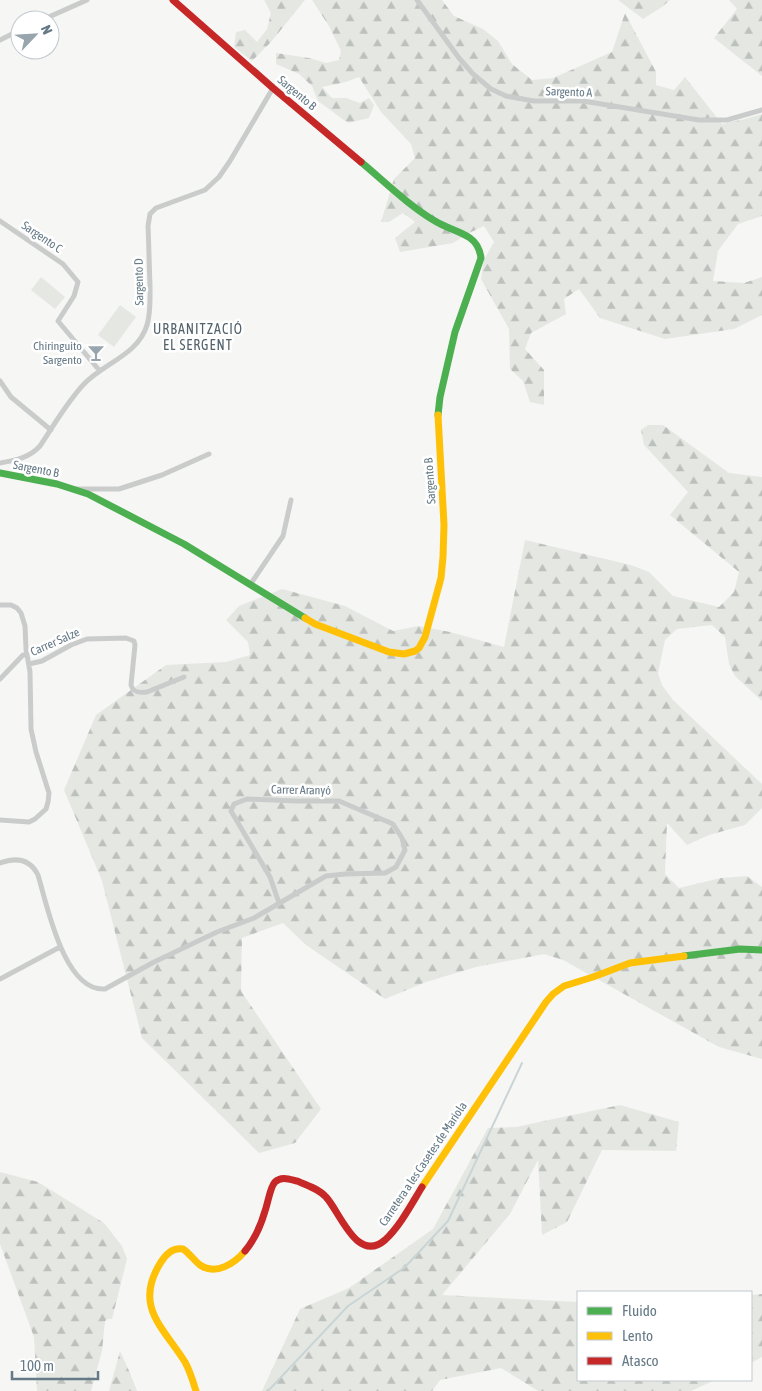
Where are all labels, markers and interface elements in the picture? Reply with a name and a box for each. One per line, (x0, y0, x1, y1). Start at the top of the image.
north arrow (10, 10, 60, 60)
text: N (38, 22, 56, 37)
street label: Sargento B (275, 73, 319, 113)
street label: Sargento A (546, 84, 593, 100)
street label: Sargento C (19, 218, 65, 256)
street label: Sargento D (132, 258, 146, 306)
district label: URBANITZACIÓ EL SERGENT (153, 321, 243, 353)
place label: Chiringuito Sargento (33, 339, 82, 367)
bar icon: Chiringuito Sargento (86, 343, 106, 363)
street label: Sargento B (421, 457, 439, 505)
street label: Sargento B (12, 458, 60, 480)
street label: Carrer Salze (28, 625, 82, 659)
street label: Carrer Aranyó (271, 782, 331, 798)
street label: Carretera a les Casetes de Mariola (376, 1099, 470, 1229)
legend (577, 1291, 752, 1381)
text: Fluido (622, 1302, 657, 1319)
text: Lento (622, 1327, 653, 1344)
scale bar (12, 1348, 99, 1380)
text: Atasco (622, 1352, 659, 1369)
text: 100 m (20, 1357, 54, 1374)

